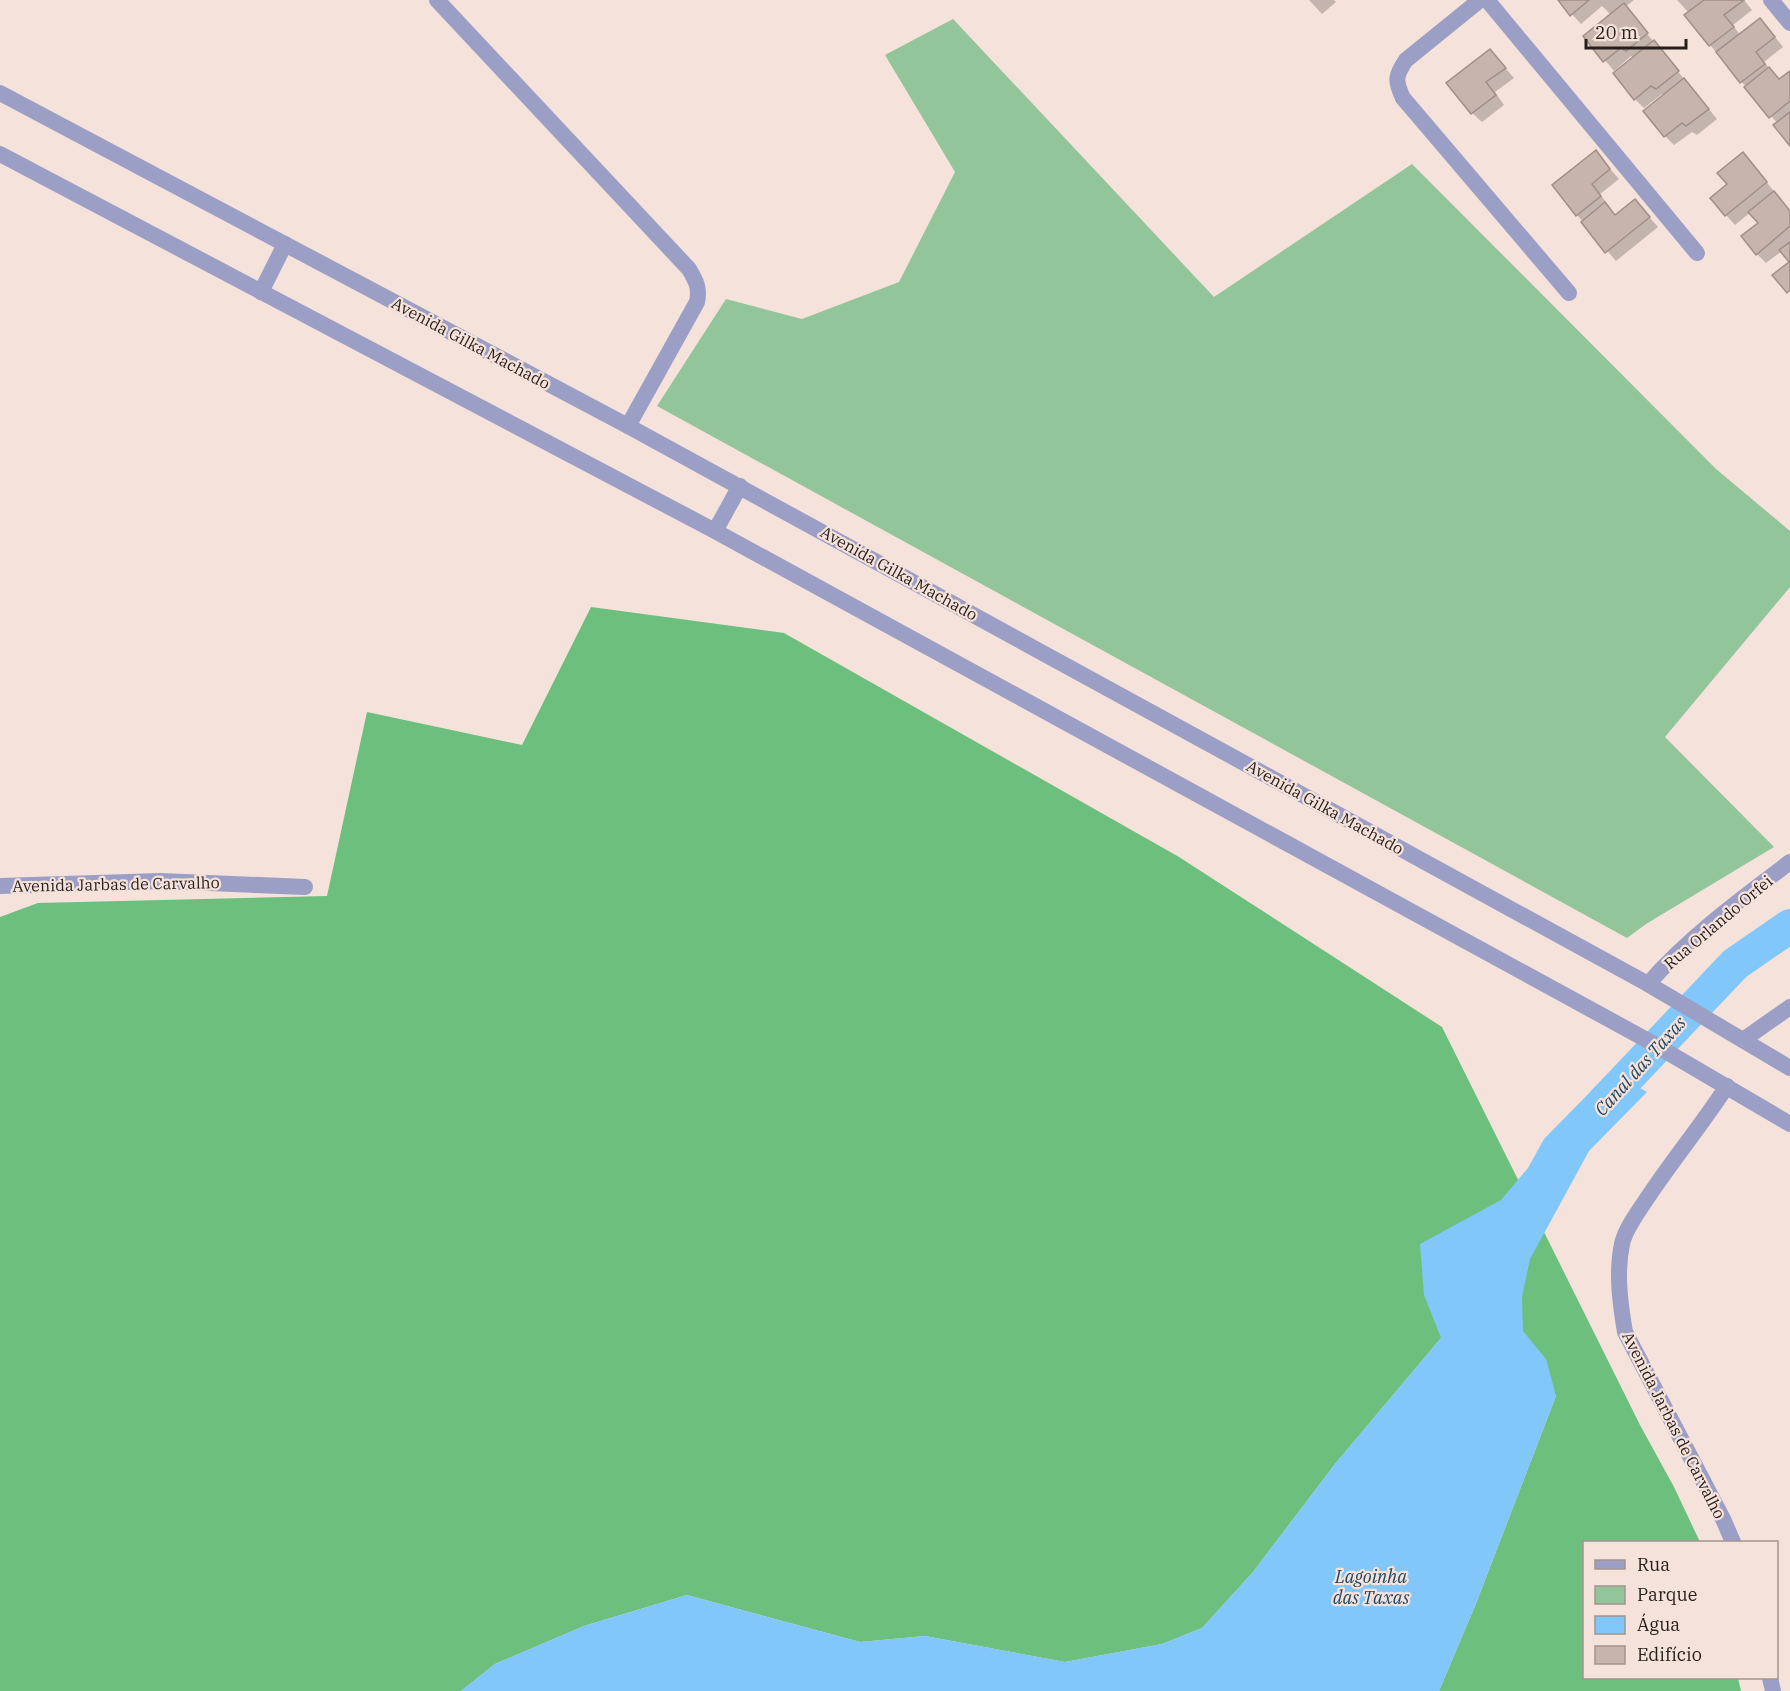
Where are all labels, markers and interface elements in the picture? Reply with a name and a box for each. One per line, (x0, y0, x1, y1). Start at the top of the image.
scale bar (1586, 12, 1686, 50)
text: 20 m (1595, 21, 1638, 44)
street label: Avenida Gilka Machado (388, 293, 554, 393)
street label: Avenida Gilka Machado (817, 521, 981, 625)
street label: Avenida Gilka Machado (1243, 755, 1407, 859)
street label: Rua Orlando Orfei (1660, 871, 1776, 973)
street label: Avenida Jarbas de Carvalho (12, 872, 220, 896)
water label: Canal das Taxas (1589, 1011, 1691, 1120)
street label: Avenida Jarbas de Carvalho (1618, 1328, 1730, 1522)
legend (1583, 1541, 1778, 1679)
text: Rua (1637, 1553, 1670, 1576)
water label: Lagoinha das Taxas (1333, 1565, 1410, 1609)
text: Parque (1637, 1583, 1697, 1606)
text: Água (1637, 1613, 1680, 1636)
text: Edifício (1637, 1643, 1702, 1666)

